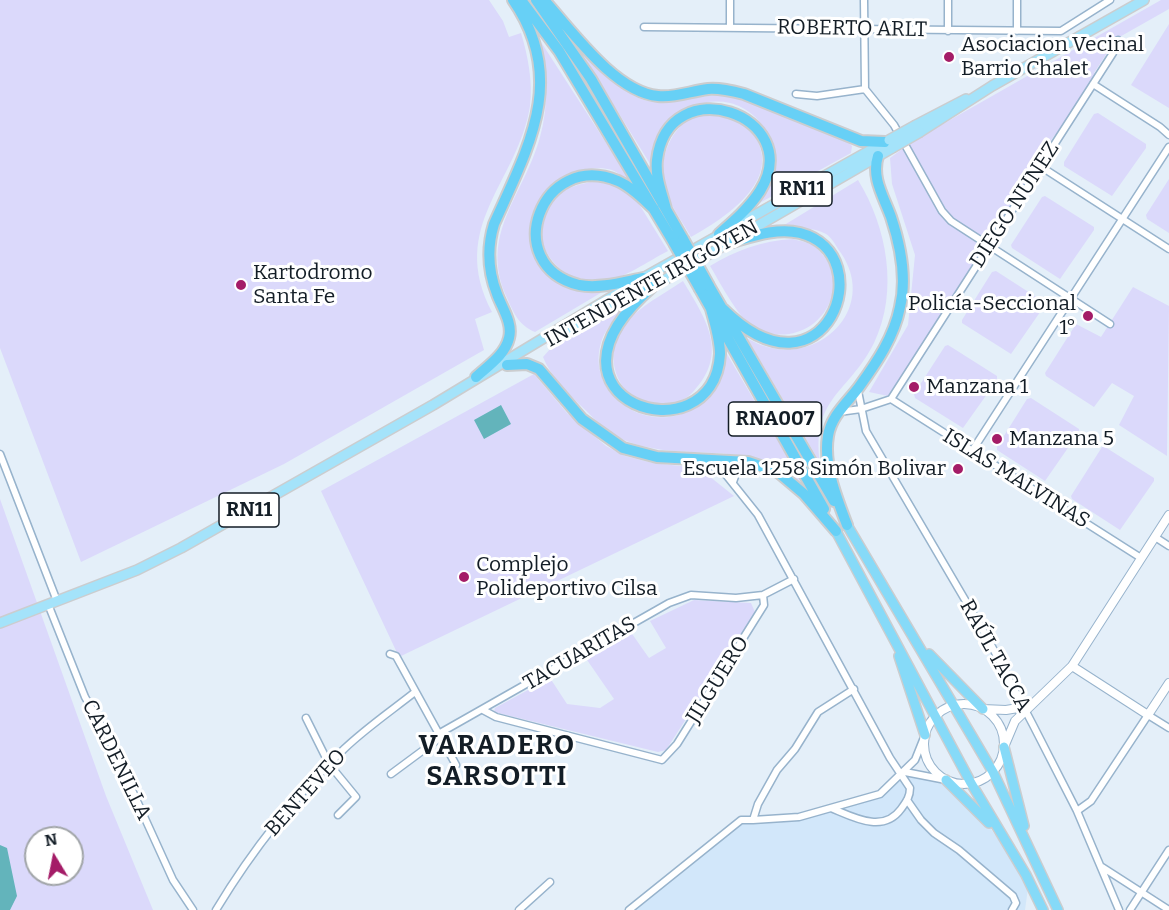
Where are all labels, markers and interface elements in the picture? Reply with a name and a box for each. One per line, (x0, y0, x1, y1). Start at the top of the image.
street label: ROBERTO ARLT (777, 15, 927, 43)
place label: Asociacion Vecinal Barrio Chalet (961, 32, 1144, 82)
marker: Asociacion Vecinal Barrio Chalet (942, 50, 956, 64)
street label: DIEGO NUNEZ (965, 137, 1065, 273)
road number: RN11 (772, 172, 832, 206)
street label: INTENDENTE IRIGOYEN (541, 215, 763, 353)
place label: Kartodromo Santa Fe (253, 260, 373, 310)
marker: Kartodromo Santa Fe (234, 278, 248, 292)
place label: Policía-Seccional 1° (908, 291, 1076, 341)
marker: Policía-Seccional 1° (1081, 309, 1095, 323)
place label: Manzana 1 (926, 374, 1028, 400)
marker: Manzana 1 (907, 380, 921, 394)
road number: RNA007 (728, 402, 822, 436)
street label: ISLAS MALVINAS (938, 424, 1094, 534)
place label: Manzana 5 (1009, 426, 1114, 452)
marker: Manzana 5 (990, 432, 1004, 446)
place label: Escuela 1258 Simón Bolivar (682, 456, 946, 482)
marker: Escuela 1258 Simón Bolivar (951, 462, 965, 476)
road number: RN11 (219, 493, 279, 527)
place label: Complejo Polideportivo Cilsa (476, 552, 658, 602)
marker: Complejo Polideportivo Cilsa (457, 570, 471, 584)
street label: RAÚL TACCA (954, 596, 1036, 716)
street label: TACUARITAS (519, 612, 641, 696)
street label: JILGUERO (681, 632, 755, 728)
street label: CARDENILLA (76, 696, 156, 824)
district label: VARADERO SARSOTTI (418, 730, 576, 793)
street label: BENTEVEO (260, 744, 352, 842)
north arrow (24, 826, 84, 886)
text: N (43, 829, 59, 850)

